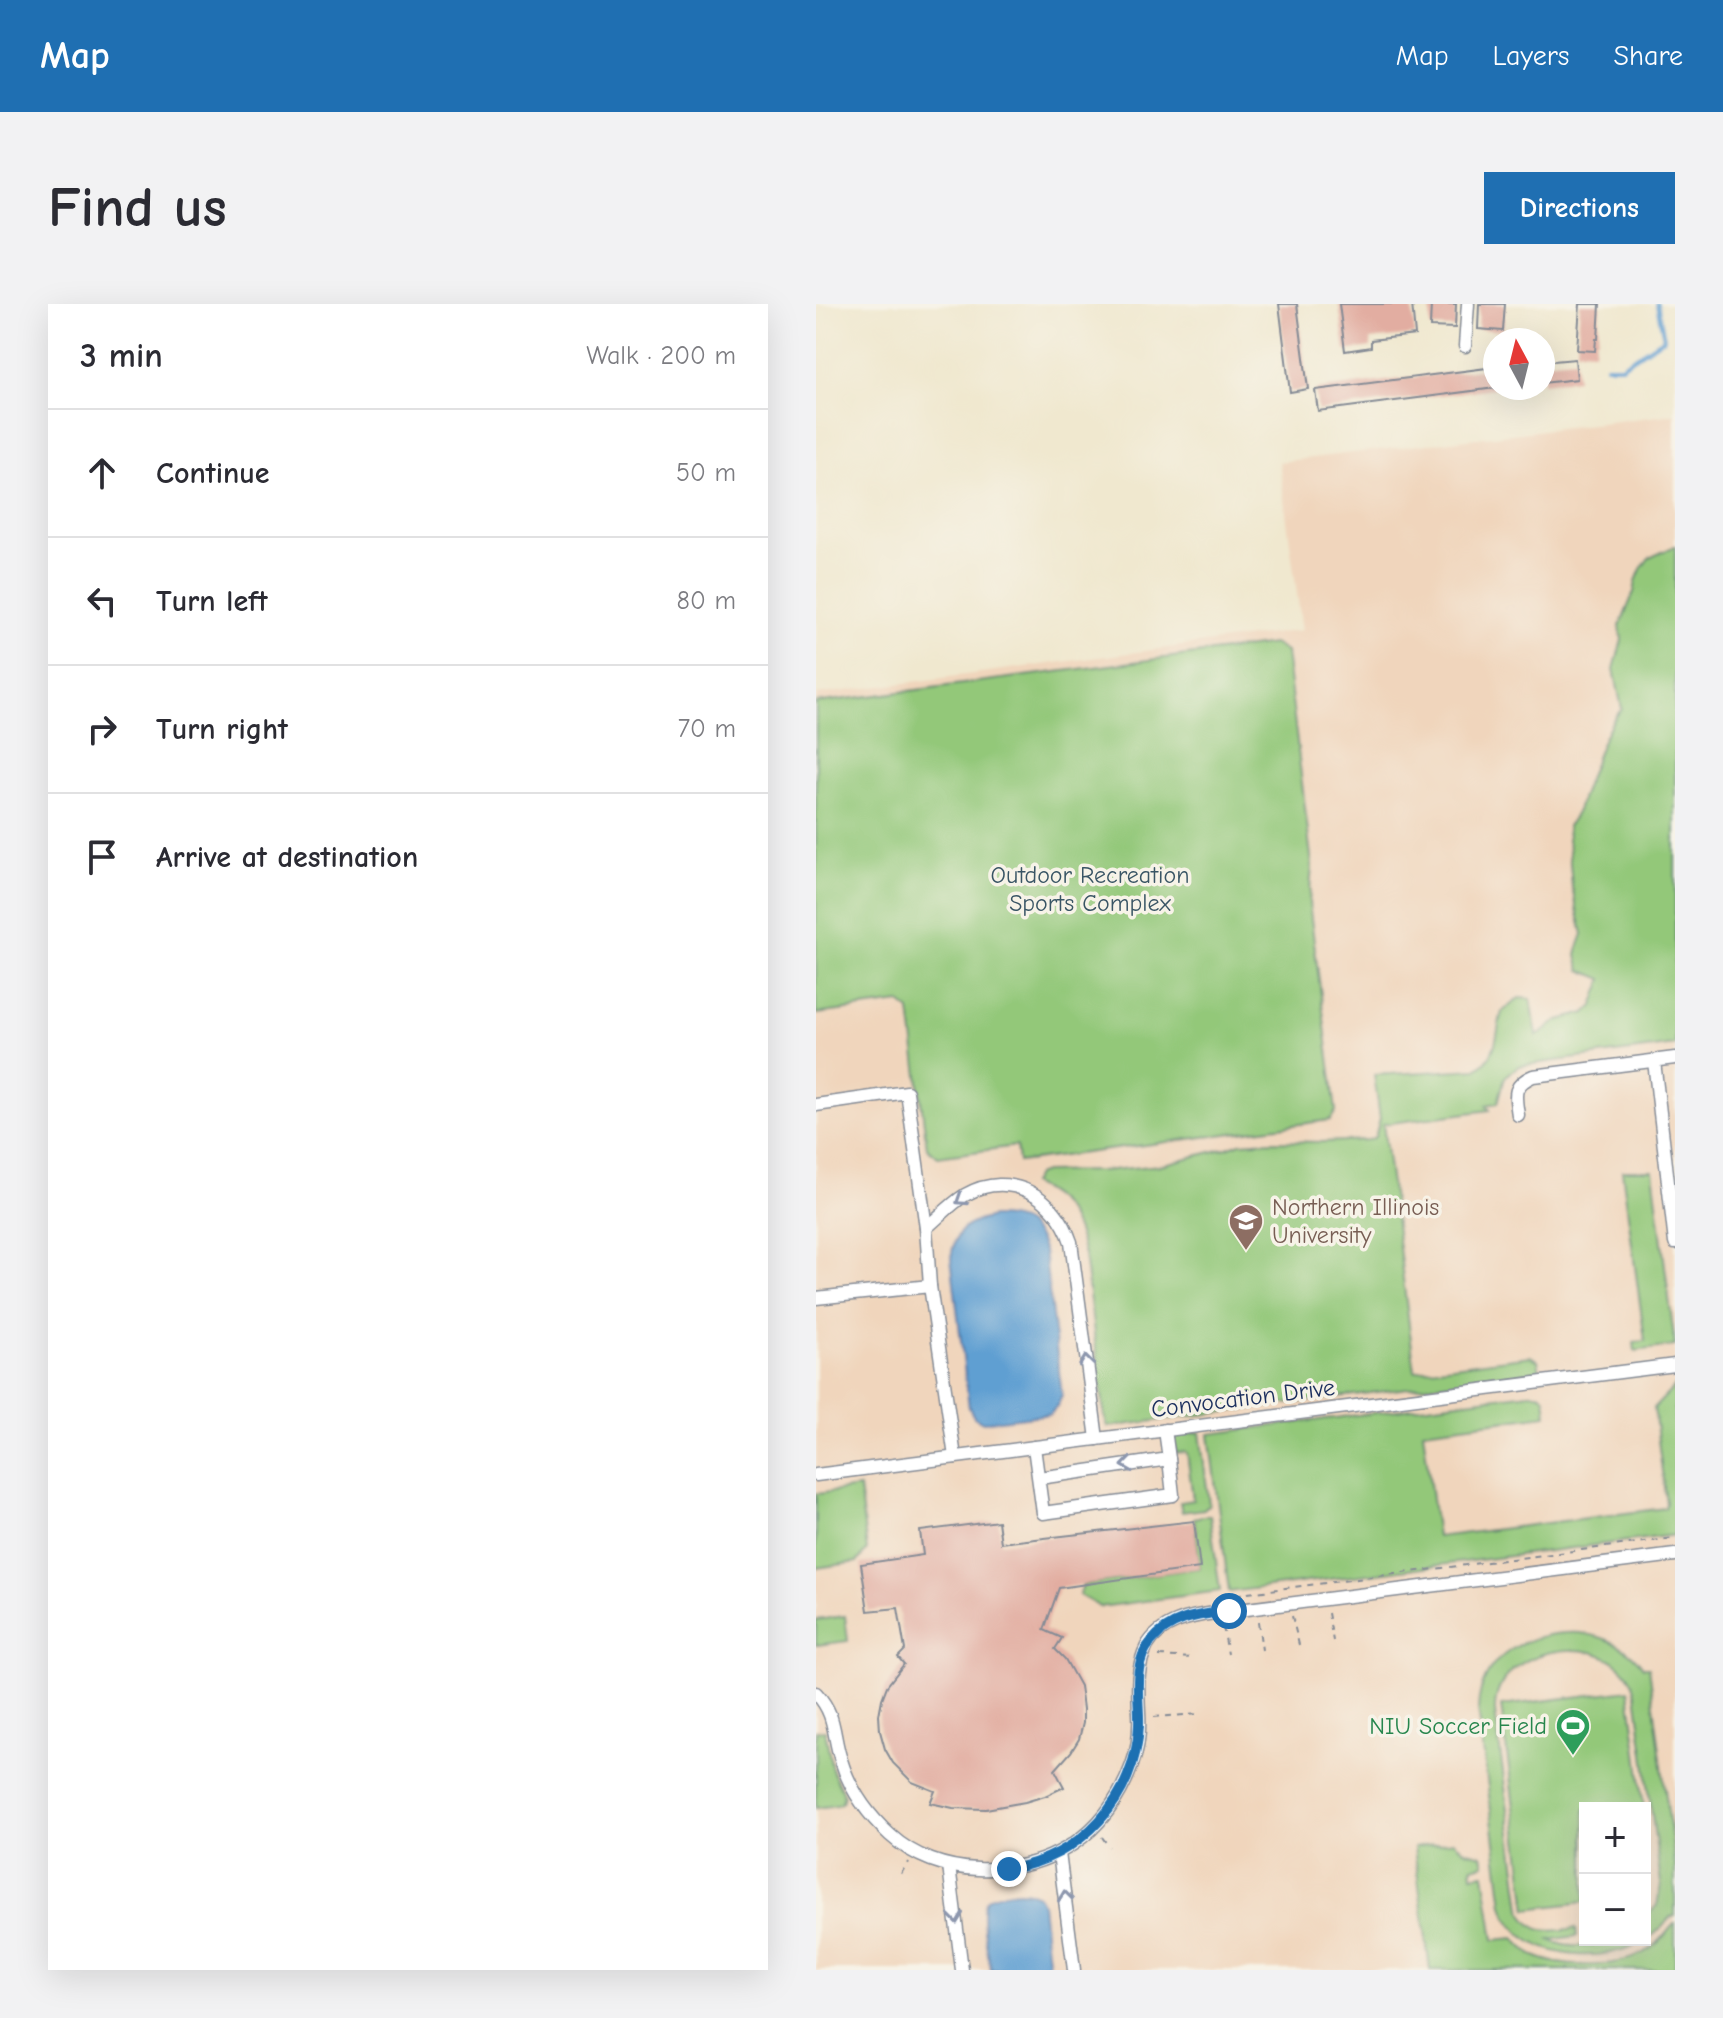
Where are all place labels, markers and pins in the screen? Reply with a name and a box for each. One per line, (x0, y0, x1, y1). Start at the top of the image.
place label: Northern Illinois University (1272, 1193, 1439, 1249)
school or university icon: Northern Illinois University (1227, 1202, 1265, 1252)
sports icon: NIU Soccer Field (1554, 1707, 1592, 1757)
place label: NIU Soccer Field (1369, 1712, 1547, 1740)

